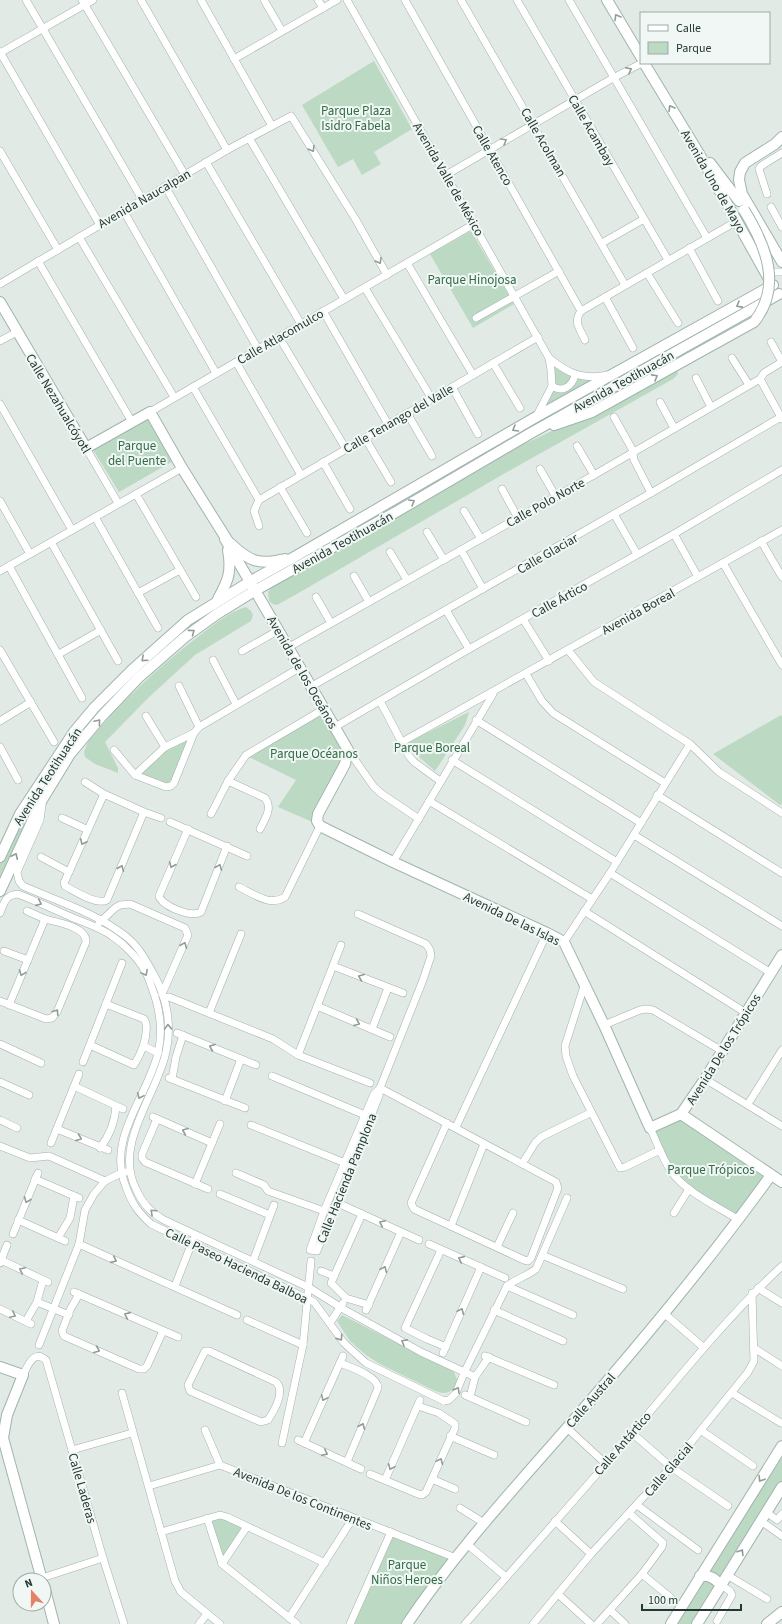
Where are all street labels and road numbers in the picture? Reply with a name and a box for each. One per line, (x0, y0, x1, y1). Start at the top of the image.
street label: Calle Acambay (563, 92, 619, 169)
street label: Calle Acolman (516, 105, 570, 180)
street label: Avenida Valle de México (408, 119, 488, 240)
street label: Calle Atenco (468, 122, 517, 189)
street label: Avenida Uno de Mayo (676, 127, 750, 236)
street label: Avenida Naucalpan (95, 165, 194, 233)
street label: Calle Atlacomulco (234, 305, 327, 369)
street label: Avenida Teotihuacán (570, 347, 677, 417)
street label: Calle Nezahualcóyotl (21, 350, 95, 457)
street label: Calle Tenango del Valle (340, 380, 457, 458)
street label: Calle Polo Norte (503, 474, 588, 532)
street label: Avenida Teotihuacán (289, 508, 396, 578)
street label: Calle Glaciar (514, 529, 582, 579)
street label: Calle Ártico (528, 577, 591, 623)
street label: Avenida Boreal (599, 584, 678, 639)
street label: Avenida de los Oceános (262, 613, 342, 733)
street label: Avenida Teotihuacán (9, 724, 86, 829)
street label: Avenida De las Islas (460, 888, 563, 950)
street label: Avenida De los Trópicos (682, 990, 766, 1109)
street label: Calle Hacienda Pamplona (313, 1111, 381, 1246)
street label: Calle Paseo Hacienda Balboa (162, 1223, 311, 1308)
street label: Calle Austral (562, 1369, 620, 1432)
street label: Calle Antártico (590, 1408, 656, 1479)
street label: Calle Glacial (640, 1439, 697, 1501)
street label: Calle Laderas (63, 1451, 101, 1526)
street label: Avenida De los Continentes (231, 1463, 375, 1535)

